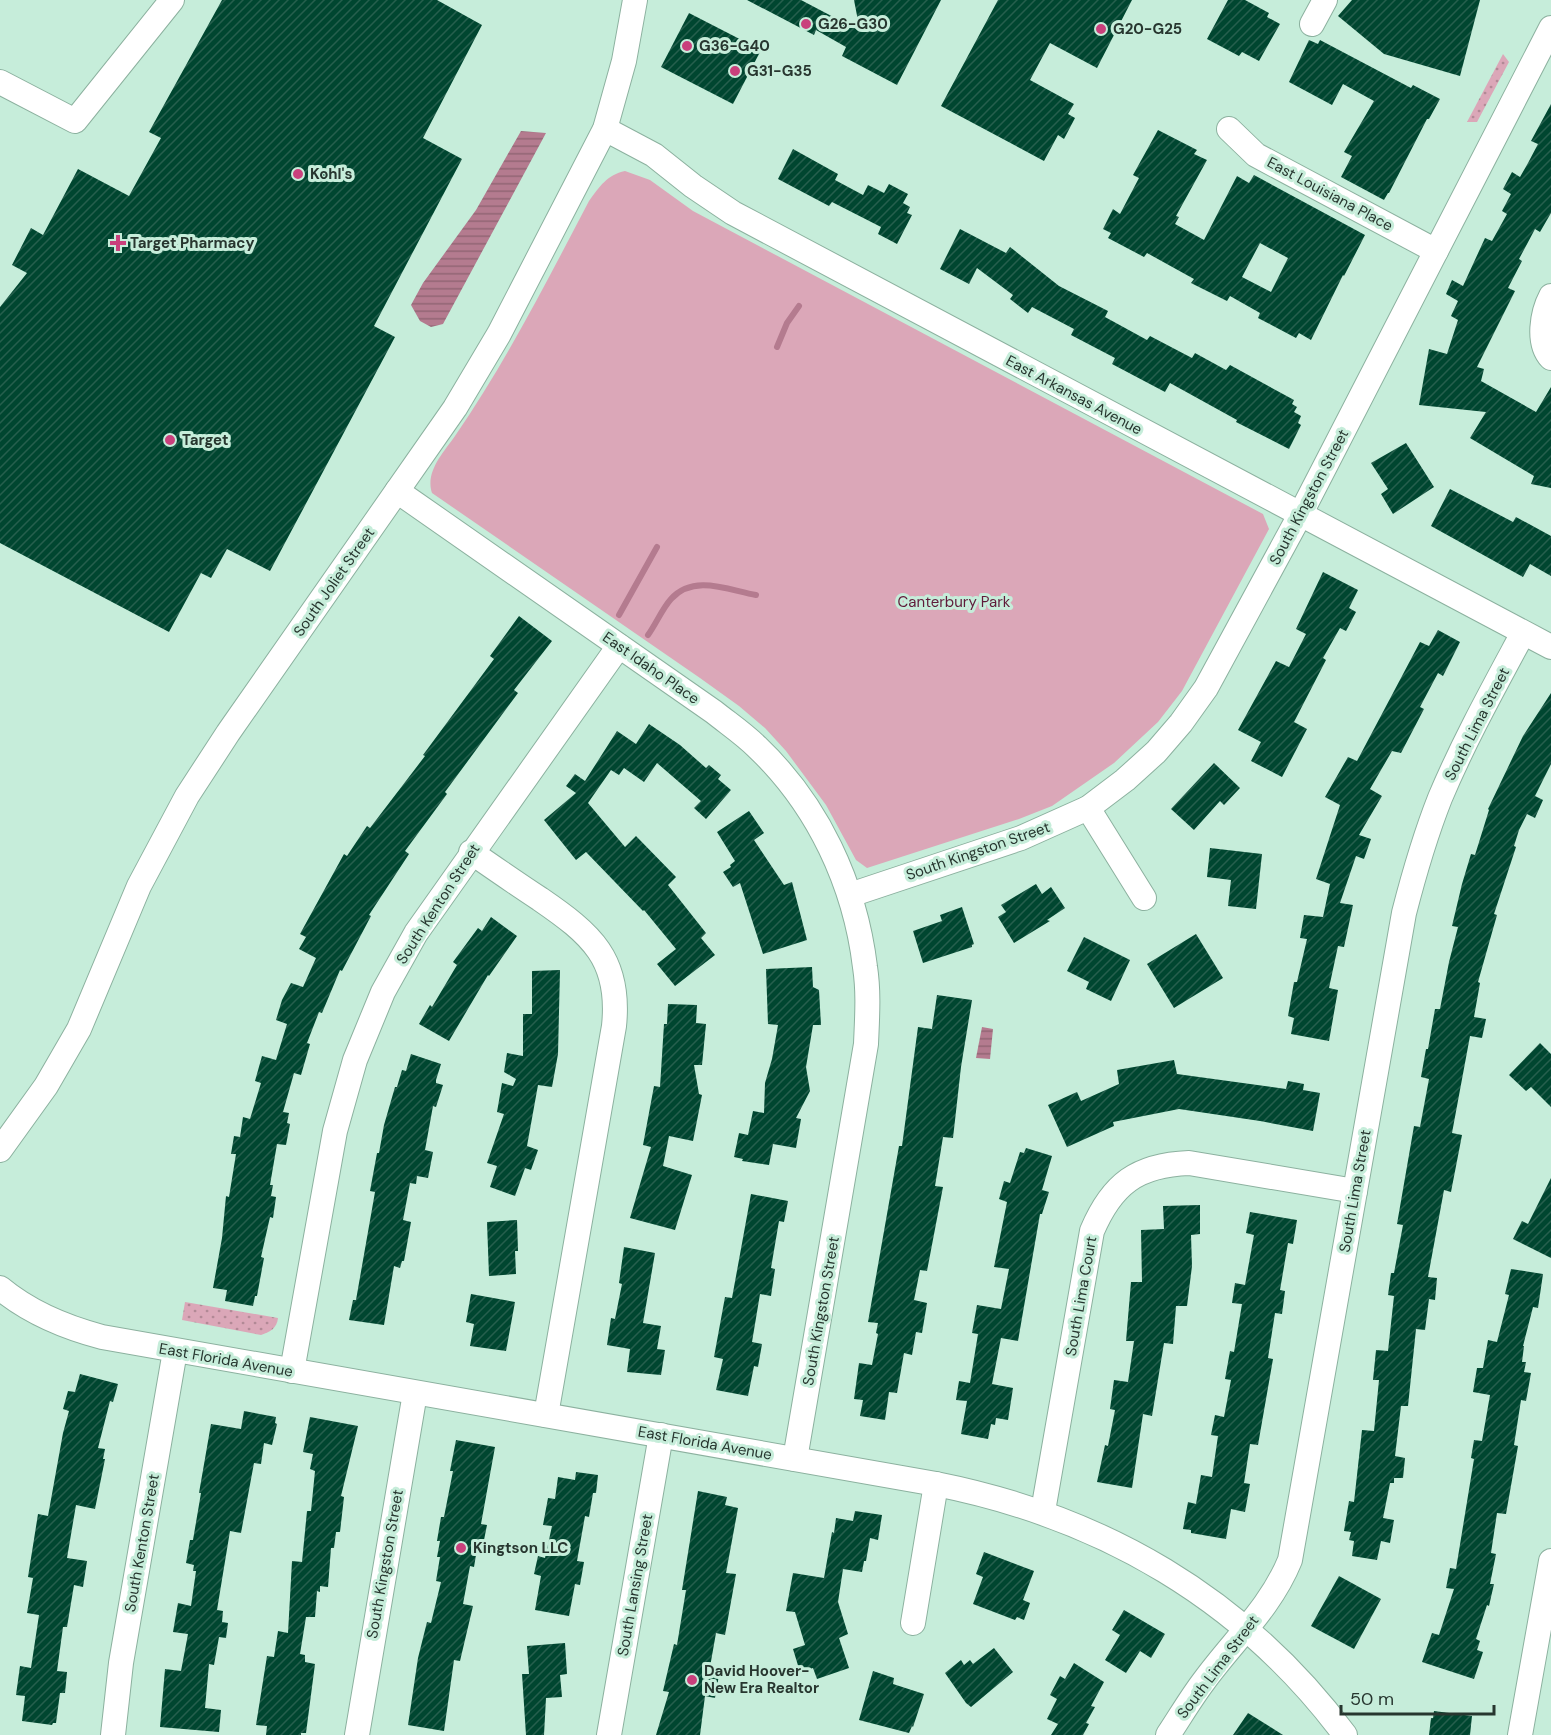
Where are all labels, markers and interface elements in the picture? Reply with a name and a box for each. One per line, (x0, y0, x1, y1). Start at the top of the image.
place label: G26-G30 (818, 14, 888, 34)
marker: G26-G30 (799, 17, 813, 31)
place label: G20-G25 (1113, 19, 1182, 39)
marker: G20-G25 (1094, 22, 1108, 36)
place label: G36-G40 (699, 36, 770, 56)
marker: G36-G40 (680, 39, 694, 53)
place label: G31-G35 (747, 61, 812, 81)
marker: G31-G35 (728, 64, 742, 78)
street label: East Louisiana Place (1264, 152, 1396, 236)
place label: Kohl's (310, 164, 353, 184)
marker: Kohl's (291, 167, 305, 181)
place label: Target Pharmacy (130, 233, 254, 253)
marker: Target Pharmacy (111, 236, 125, 250)
street label: East Arkansas Avenue (1002, 351, 1146, 439)
street label: South Kingston Street (1265, 426, 1353, 568)
place label: Target (182, 430, 228, 450)
marker: Target (163, 433, 177, 447)
street label: South Joliet Street (289, 523, 379, 640)
park label: Canterbury Park (898, 592, 1011, 612)
street label: East Idaho Place (599, 627, 703, 709)
street label: South Lima Street (1440, 664, 1514, 784)
street label: South Kingston Street (903, 817, 1053, 885)
street label: South Kenton Street (392, 840, 485, 968)
street label: South Lima Street (1334, 1128, 1376, 1254)
street label: South Lima Court (1061, 1234, 1101, 1358)
street label: South Kingston Street (798, 1235, 844, 1387)
street label: East Florida Avenue (157, 1338, 295, 1382)
street label: East Florida Avenue (636, 1421, 774, 1465)
street label: South Kenton Street (120, 1472, 164, 1614)
street label: South Kingston Street (362, 1488, 408, 1640)
street label: South Lansing Street (613, 1512, 657, 1658)
place label: Kingtson LLC (473, 1538, 568, 1558)
marker: Kingtson LLC (454, 1541, 468, 1555)
street label: South Lima Street (1173, 1611, 1263, 1723)
place label: David Hoover- New Era Realtor (704, 1661, 819, 1698)
marker: David Hoover- New Era Realtor (685, 1673, 699, 1687)
scale bar (1341, 1678, 1494, 1716)
text: 50 m (1350, 1687, 1394, 1711)

